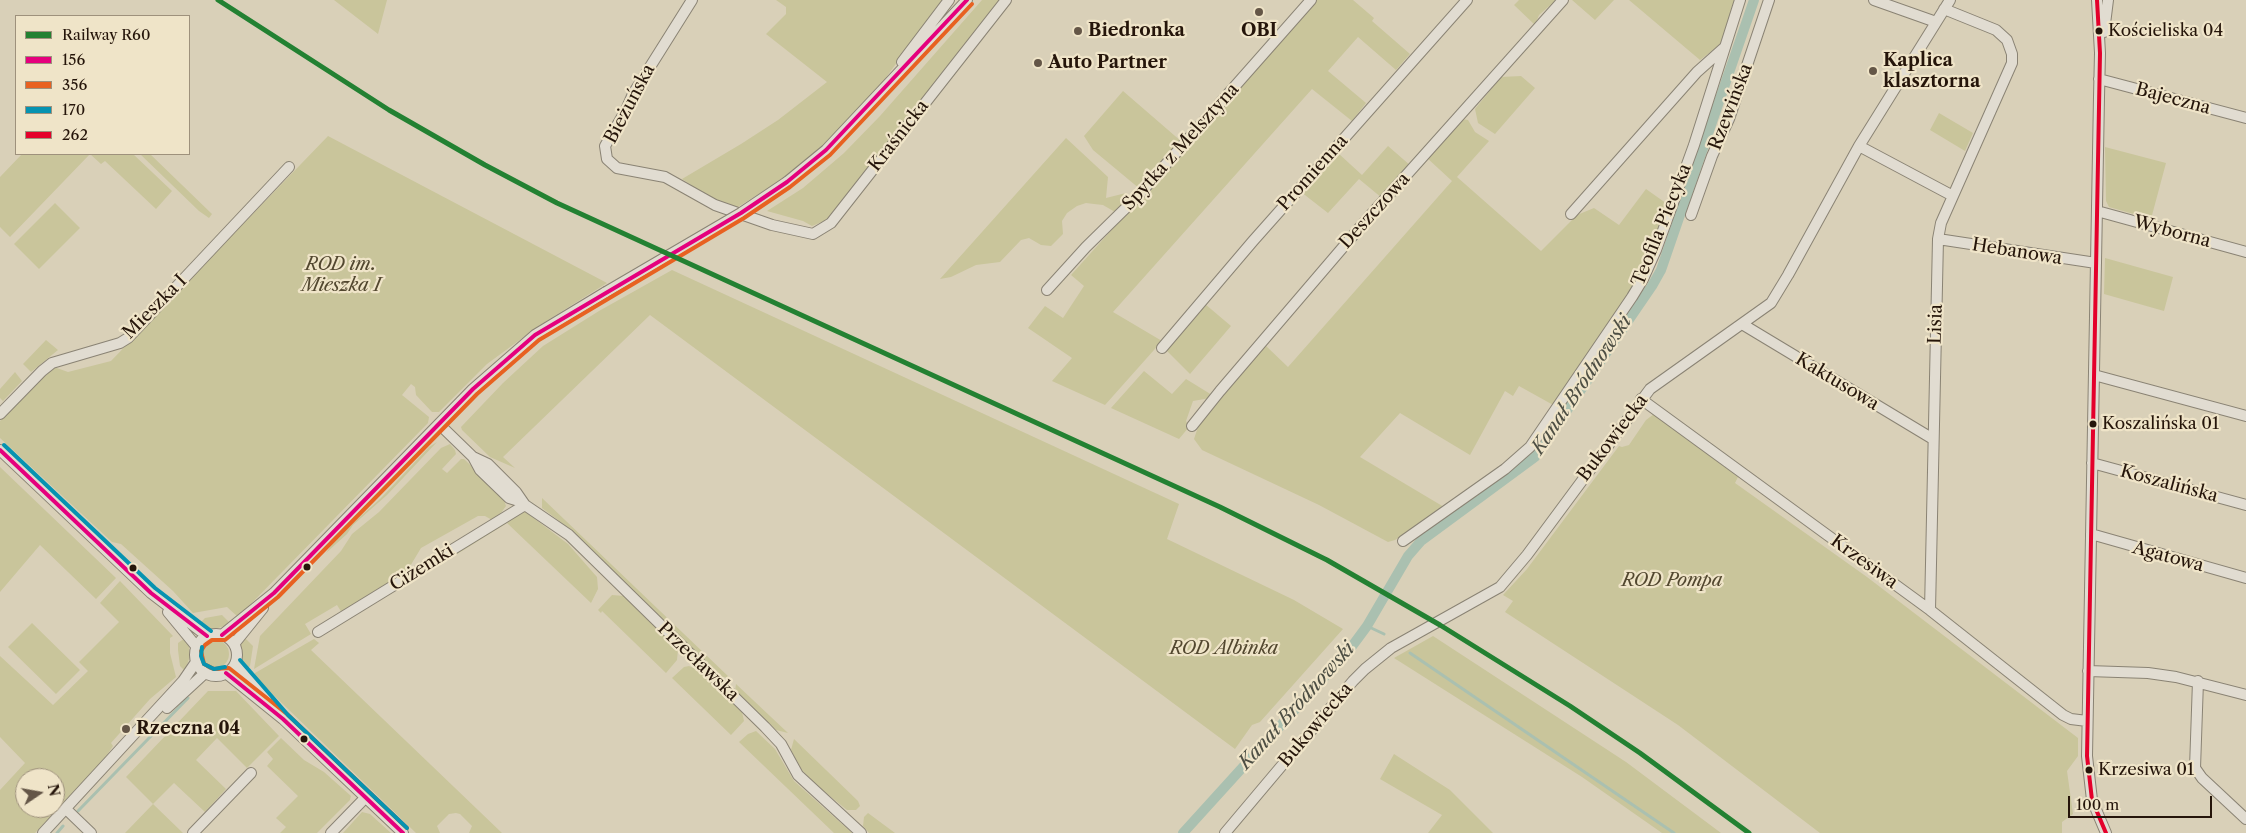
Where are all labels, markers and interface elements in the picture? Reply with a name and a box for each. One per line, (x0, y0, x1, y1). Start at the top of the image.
marker: OBI (1253, 6, 1265, 18)
legend (15, 15, 190, 155)
place label: Biedronka (1088, 20, 1185, 42)
place label: OBI (1241, 20, 1277, 42)
place label: Kościeliska 04 (2108, 21, 2223, 41)
text: Railway R60 (62, 25, 150, 44)
marker: Biedronka (1072, 25, 1084, 37)
marker: Kościeliska 04 (2094, 26, 2104, 36)
text: 156 (62, 50, 85, 69)
place label: Kaplica klasztorna (1883, 50, 1980, 92)
place label: Auto Partner (1048, 52, 1167, 74)
marker: Auto Partner (1032, 57, 1044, 69)
street label: Bieżuńska (600, 61, 660, 147)
street label: Rzewińska (1705, 61, 1757, 153)
marker: Kaplica klasztorna (1867, 65, 1879, 77)
text: 356 (62, 75, 87, 94)
street label: Spytka z Melsztyna (1118, 79, 1244, 215)
street label: Bajeczna (2133, 79, 2213, 119)
street label: Kraśnicka (864, 96, 934, 176)
text: 170 (62, 100, 85, 119)
text: 262 (62, 125, 88, 144)
street label: Promienna (1273, 131, 1353, 215)
street label: Teofila Piecyka (1628, 161, 1696, 289)
street label: Deszczowa (1335, 169, 1415, 253)
street label: Wyborna (2131, 211, 2213, 253)
street label: Hebanowa (1970, 234, 2064, 270)
park label: ROD im. Mieszka I (302, 254, 380, 296)
street label: Mieszka I (118, 270, 192, 344)
street label: Lisia (1925, 304, 1947, 344)
water label: Kanał Bródnowski (1527, 311, 1637, 459)
street label: Kaktusowa (1791, 349, 1883, 415)
street label: Bukowiecka (1573, 390, 1653, 486)
place label: Koszalińska 01 (2102, 414, 2219, 434)
marker: Koszalińska 01 (2088, 419, 2098, 429)
street label: Koszalińska (2118, 461, 2220, 507)
street label: Krzesiwa (1826, 530, 1902, 594)
street label: Agatowa (2130, 537, 2206, 577)
street label: Ciżemki (386, 540, 458, 596)
unlabelled marker (302, 562, 312, 572)
unlabelled marker (128, 563, 138, 573)
park label: ROD Pompa (1622, 570, 1722, 592)
street label: Przecławska (653, 618, 743, 706)
park label: ROD Albinka (1170, 638, 1278, 660)
water label: Kanał Bródnowski (1234, 638, 1360, 774)
street label: Bukowiecka (1275, 678, 1357, 772)
place label: Rzeczna 04 (136, 718, 240, 740)
marker: Rzeczna 04 (120, 723, 132, 735)
unlabelled marker (299, 734, 309, 744)
place label: Krzesiwa 01 (2098, 760, 2194, 780)
marker: Krzesiwa 01 (2084, 765, 2094, 775)
north arrow (15, 768, 65, 818)
text: N (44, 782, 64, 798)
scale bar (2071, 786, 2215, 818)
text: 100 m (2076, 795, 2119, 814)

